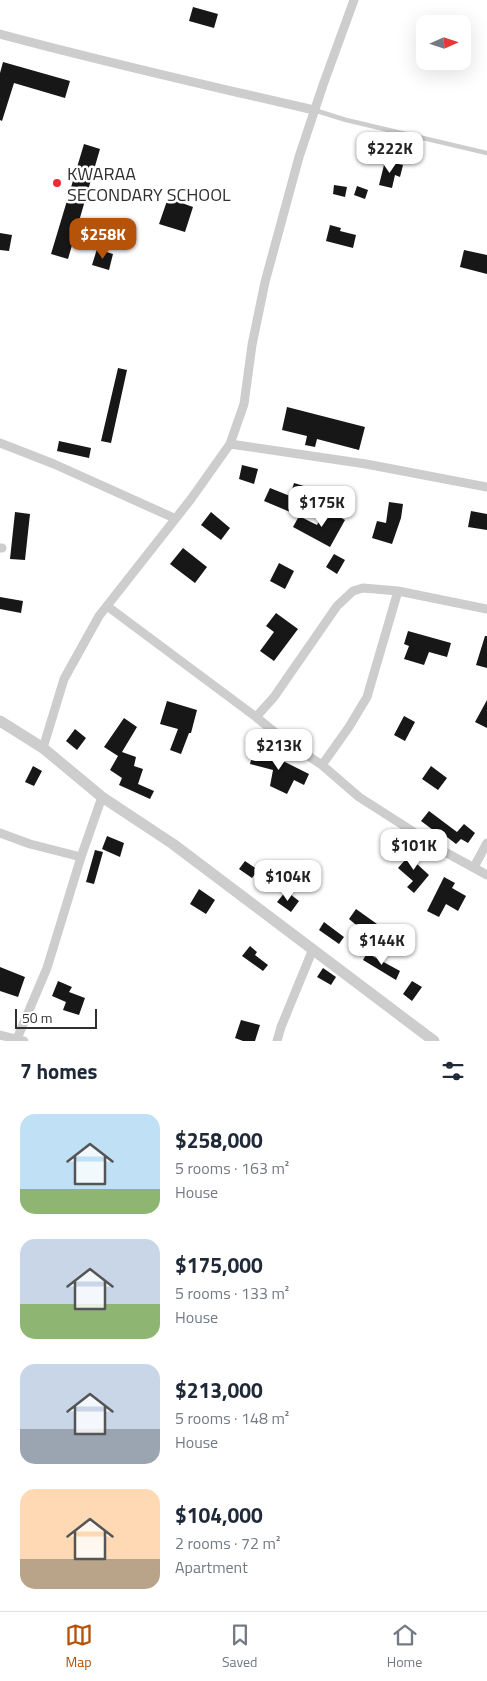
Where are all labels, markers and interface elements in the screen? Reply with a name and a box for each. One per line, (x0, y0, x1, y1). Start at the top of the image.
north arrow (416, 15, 471, 70)
map controls (416, 15, 471, 70)
pin: $222K (355, 132, 425, 174)
text: $222K (367, 136, 413, 160)
place label: KWARAA SECONDARY SCHOOL (67, 160, 231, 208)
marker: KWARAA SECONDARY SCHOOL (51, 177, 63, 189)
pin: $258K (68, 218, 138, 260)
text: $258K (80, 222, 126, 246)
pin: $175K (287, 486, 357, 528)
text: $175K (299, 490, 345, 514)
pin: $213K (244, 728, 314, 771)
text: $213K (256, 733, 302, 757)
pin: $101K (379, 828, 449, 871)
text: $101K (391, 833, 437, 857)
pin: $104K (253, 860, 323, 902)
text: $104K (265, 864, 311, 888)
pin: $144K (347, 924, 417, 966)
text: $144K (359, 928, 405, 952)
scale bar (15, 1006, 98, 1029)
text: 50 m (22, 1007, 52, 1028)
text: 7 homes (20, 1055, 97, 1087)
icon: filters (439, 1057, 467, 1085)
text: $258,000 (175, 1124, 263, 1156)
icon: home (60, 1134, 120, 1194)
text: 5 rooms · 163 m² (175, 1156, 289, 1180)
text: House (175, 1180, 218, 1204)
text: $175,000 (175, 1249, 263, 1281)
icon: home (60, 1259, 120, 1319)
text: 5 rooms · 133 m² (175, 1281, 289, 1305)
text: House (175, 1305, 218, 1329)
text: $213,000 (175, 1374, 263, 1406)
icon: home (60, 1384, 120, 1444)
text: 5 rooms · 148 m² (175, 1406, 289, 1430)
text: House (175, 1430, 218, 1454)
text: $104,000 (175, 1499, 263, 1531)
icon: home (60, 1509, 120, 1569)
text: 2 rooms · 72 m² (175, 1531, 280, 1555)
text: Apartment (175, 1555, 248, 1579)
tab: Map (65, 1621, 93, 1672)
tab: Saved (222, 1621, 258, 1672)
tab: Home (387, 1621, 422, 1672)

